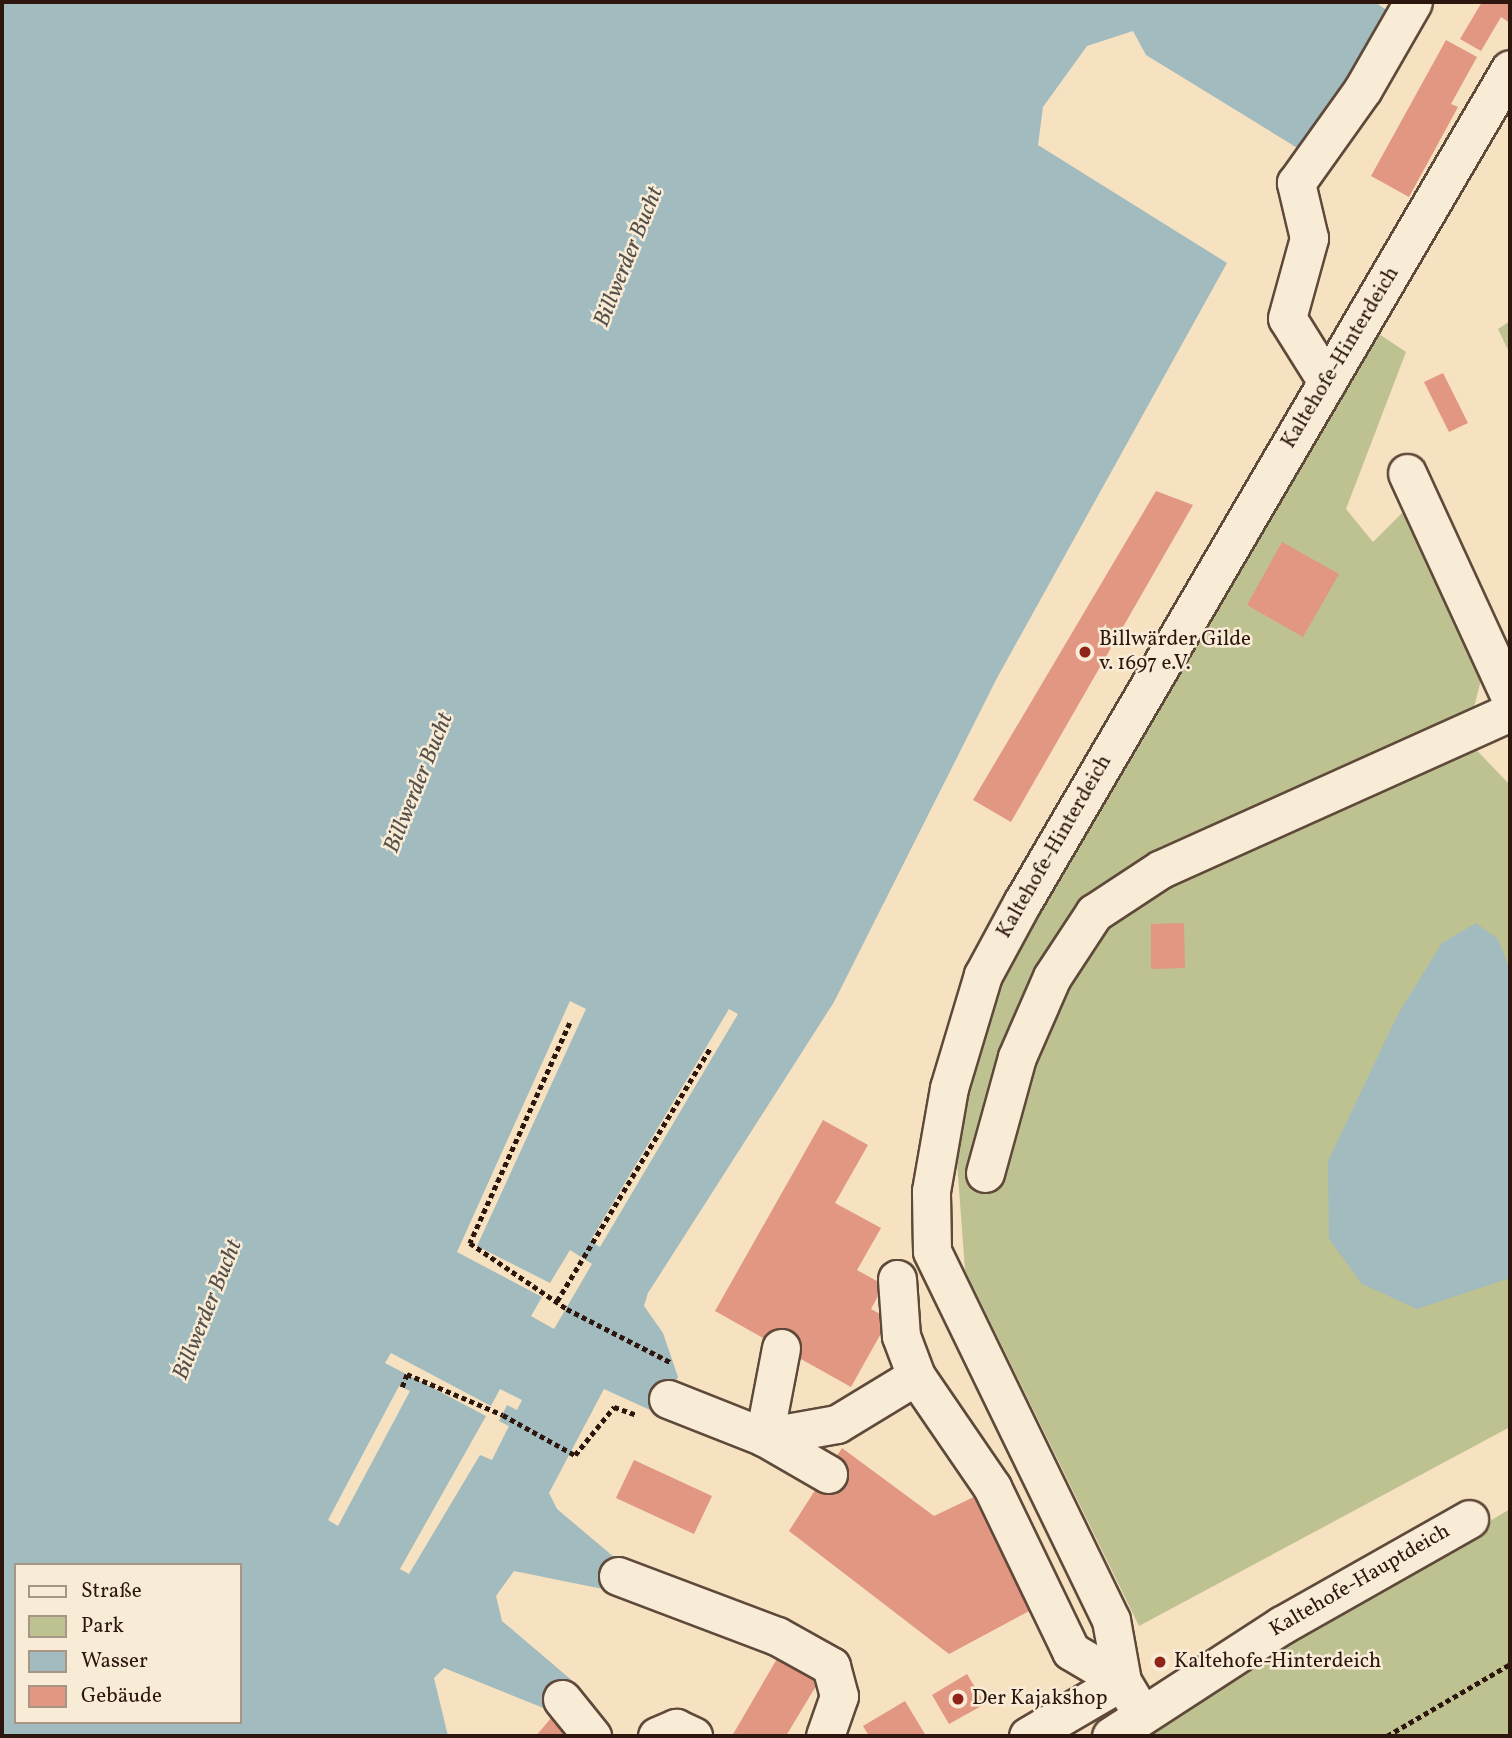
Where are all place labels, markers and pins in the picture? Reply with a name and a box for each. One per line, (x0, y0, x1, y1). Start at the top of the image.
place label: Billwärder Gilde v. 1697 e.V. (1099, 627, 1251, 677)
marker: Billwärder Gilde v. 1697 e.V. (1077, 644, 1093, 660)
place label: Kaltehofe-Hinterdeich (1174, 1649, 1381, 1675)
marker: Kaltehofe-Hinterdeich (1152, 1654, 1168, 1670)
place label: Der Kajakshop (972, 1686, 1108, 1712)
marker: Der Kajakshop (950, 1691, 966, 1707)

